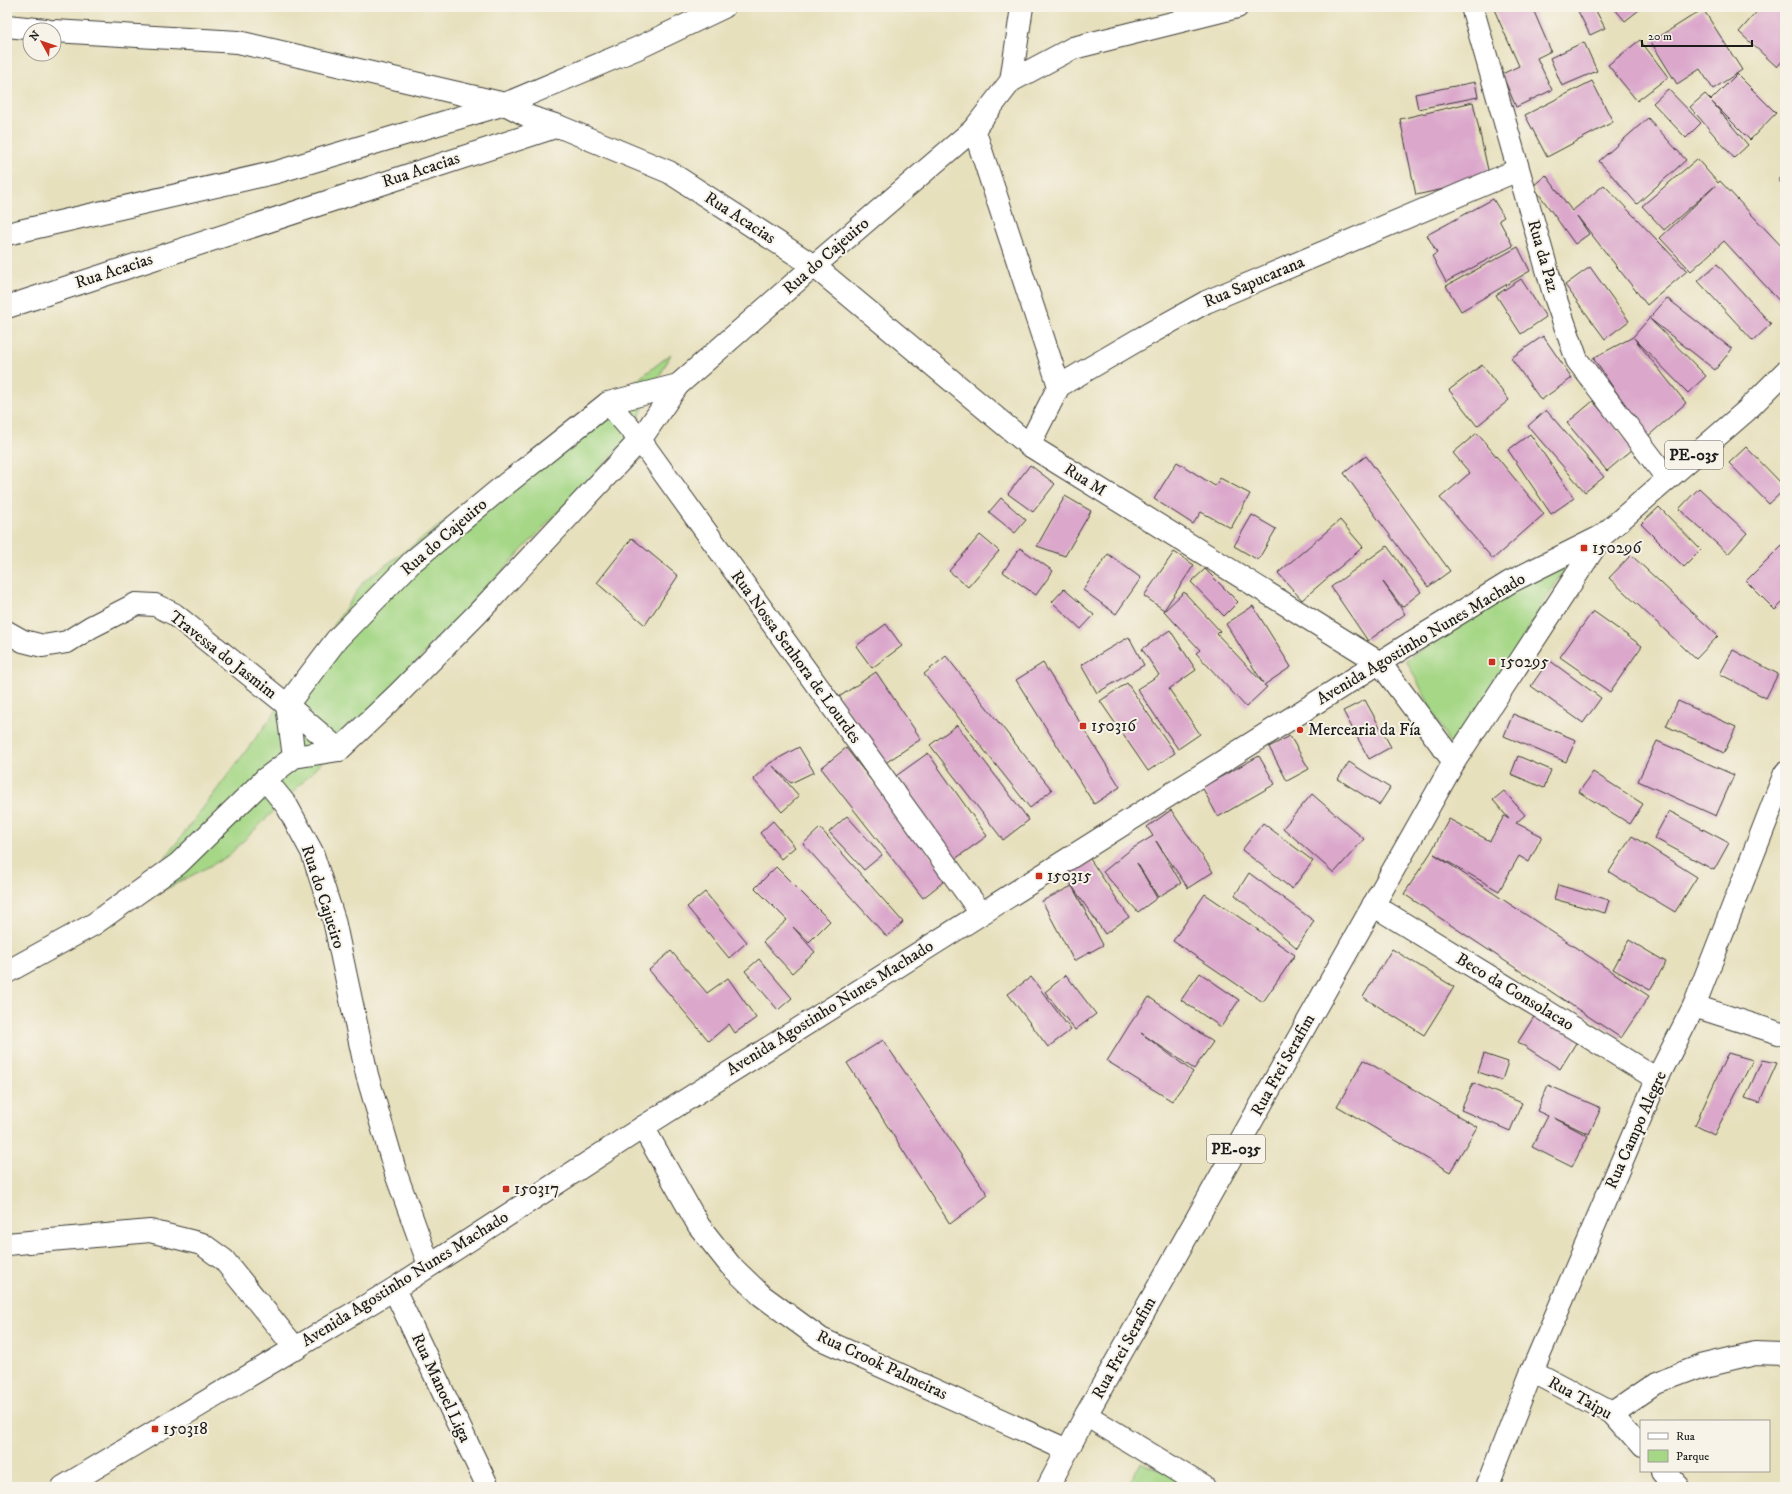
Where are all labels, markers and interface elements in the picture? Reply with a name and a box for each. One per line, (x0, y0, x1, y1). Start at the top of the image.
north arrow (22, 22, 62, 62)
scale bar (1642, 22, 1752, 48)
text: N (27, 28, 43, 44)
text: 20 m (1648, 29, 1672, 44)
street label: Rua Acacias (379, 147, 463, 193)
street label: Rua Acacias (700, 187, 780, 249)
street label: Rua do Cajeuiro (778, 212, 874, 300)
street label: Rua da Paz (1522, 217, 1564, 295)
street label: Rua Acacias (72, 248, 156, 294)
street label: Rua Sapucarana (1200, 251, 1308, 313)
road number: PE-035 (1665, 441, 1723, 469)
street label: Rua M (1060, 459, 1110, 501)
street label: Rua do Cajeuiro (396, 493, 492, 581)
place label: 150296 (1592, 537, 1643, 559)
marker: 150296 (1579, 543, 1589, 553)
street label: Rua Nossa Senhora de Lourdes (726, 566, 866, 748)
street label: Avenida Agostinho Nunes Machado (1312, 568, 1530, 710)
street label: Travessa do Jasmim (165, 606, 282, 704)
place label: 150295 (1500, 651, 1550, 673)
marker: 150295 (1487, 657, 1497, 667)
place label: 150316 (1091, 715, 1137, 737)
place label: Mercearia da Fía (1308, 719, 1422, 741)
marker: 150316 (1078, 721, 1088, 731)
marker: Mercearia da Fía (1295, 725, 1305, 735)
street label: Rua do Cajueiro (296, 842, 350, 952)
place label: 150315 (1047, 865, 1092, 887)
marker: 150315 (1034, 871, 1044, 881)
street label: Avenida Agostinho Nunes Machado (722, 935, 938, 1081)
street label: Beco da Consolacao (1452, 948, 1578, 1036)
street label: Rua Frei Serafim (1246, 1010, 1320, 1120)
street label: Rua Campo Alegre (1600, 1068, 1672, 1192)
road number: PE-035 (1207, 1135, 1265, 1163)
place label: 150317 (514, 1178, 559, 1200)
marker: 150317 (501, 1184, 511, 1194)
street label: Avenida Agostinho Nunes Machado (297, 1206, 513, 1352)
street label: Rua Frei Serafim (1087, 1293, 1161, 1403)
street label: Rua Crook Palmeiras (813, 1325, 951, 1405)
street label: Rua Manoel Liga (406, 1330, 476, 1447)
street label: Rua Taipu (1544, 1371, 1616, 1425)
place label: 150318 (163, 1418, 208, 1440)
legend (1640, 1420, 1770, 1472)
marker: 150318 (150, 1424, 160, 1434)
text: Rua (1676, 1429, 1696, 1444)
text: Parque (1676, 1449, 1709, 1464)

